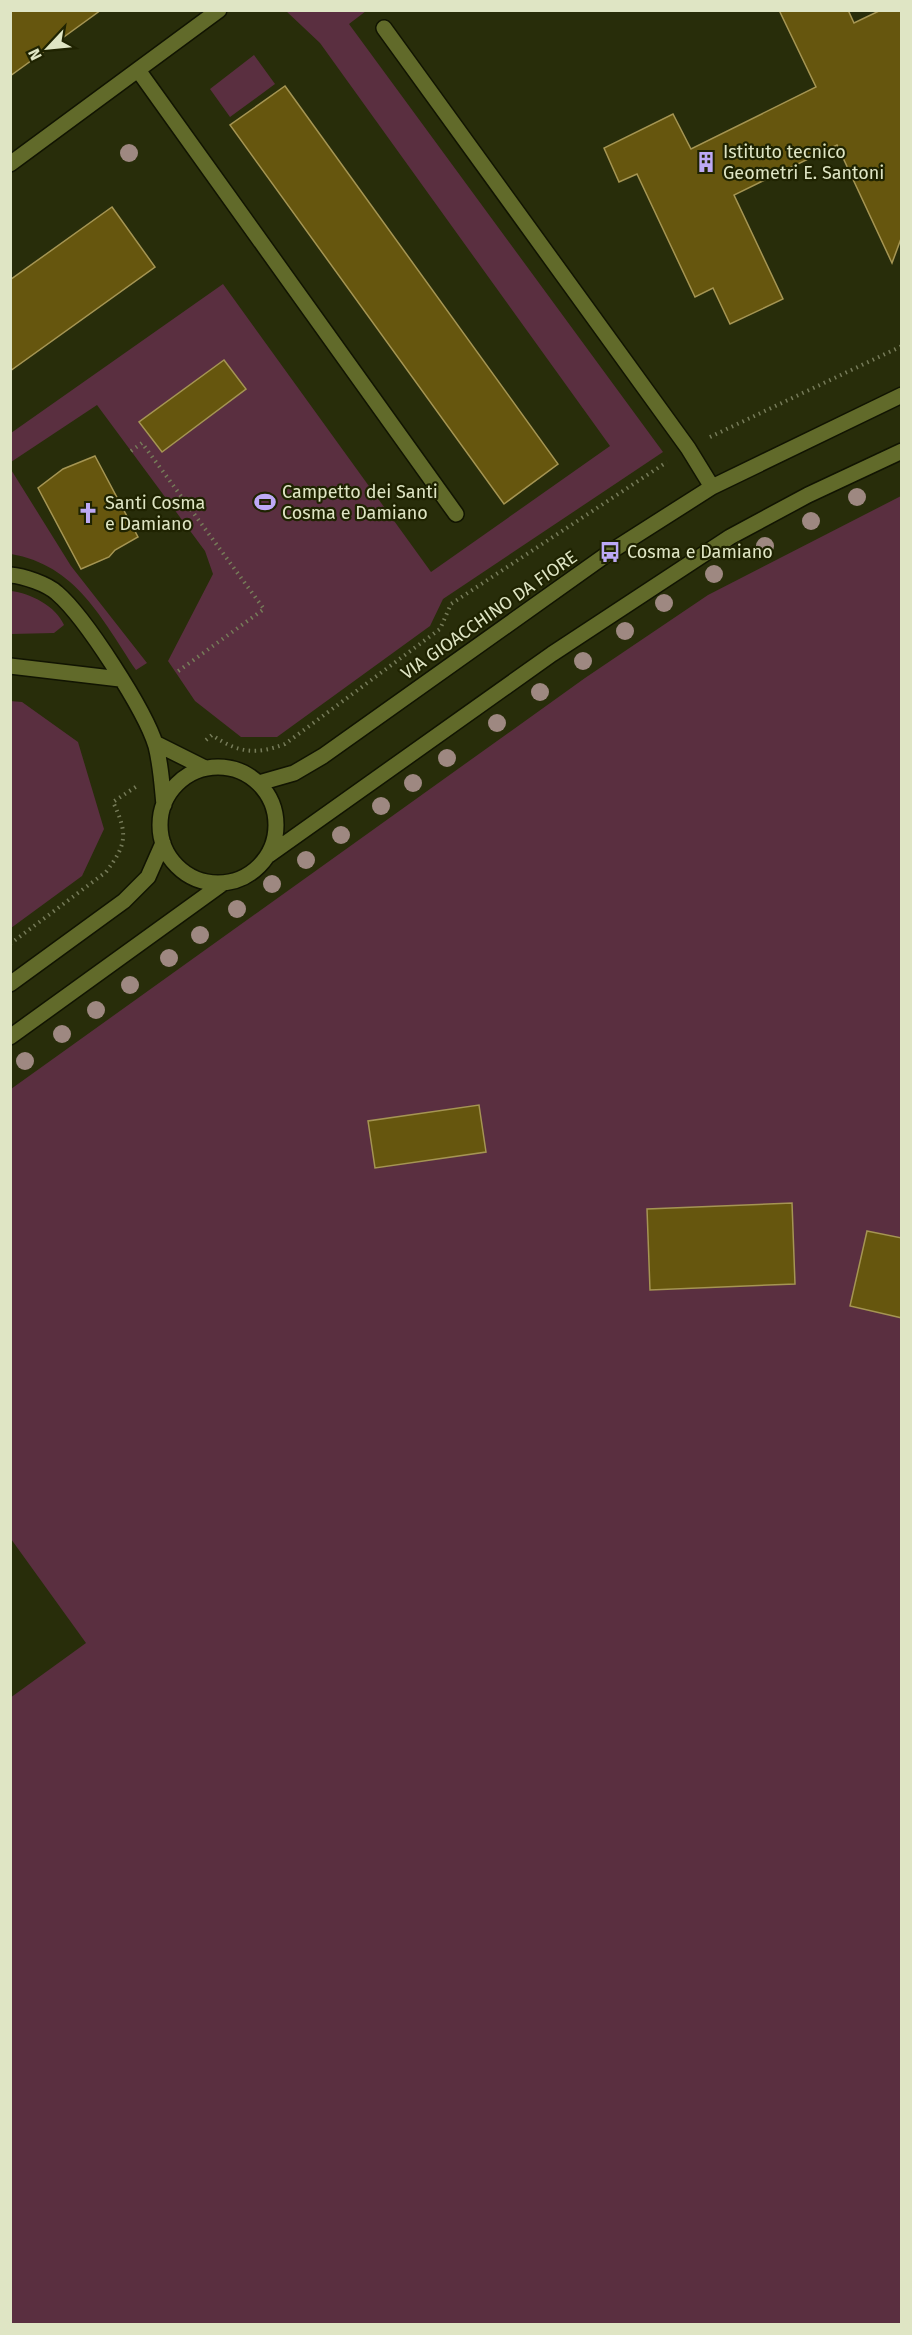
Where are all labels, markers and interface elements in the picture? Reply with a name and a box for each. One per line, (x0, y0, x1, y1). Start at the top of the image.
north arrow (18, 18, 78, 78)
text: N (24, 45, 46, 63)
place label: Istituto tecnico Geometri E. Santoni (723, 141, 884, 184)
building icon: Istituto tecnico Geometri E. Santoni (694, 150, 718, 174)
place label: Campetto dei Santi Cosma e Damiano (282, 481, 438, 524)
sports icon: Campetto dei Santi Cosma e Damiano (253, 490, 277, 514)
place label: Santi Cosma e Damiano (105, 492, 205, 535)
church icon: Santi Cosma e Damiano (76, 501, 100, 525)
bus stop icon: Cosma e Damiano (598, 540, 622, 564)
place label: Cosma e Damiano (627, 541, 773, 563)
street label: VIA GIOACCHINO DA FIORE (397, 546, 581, 684)

